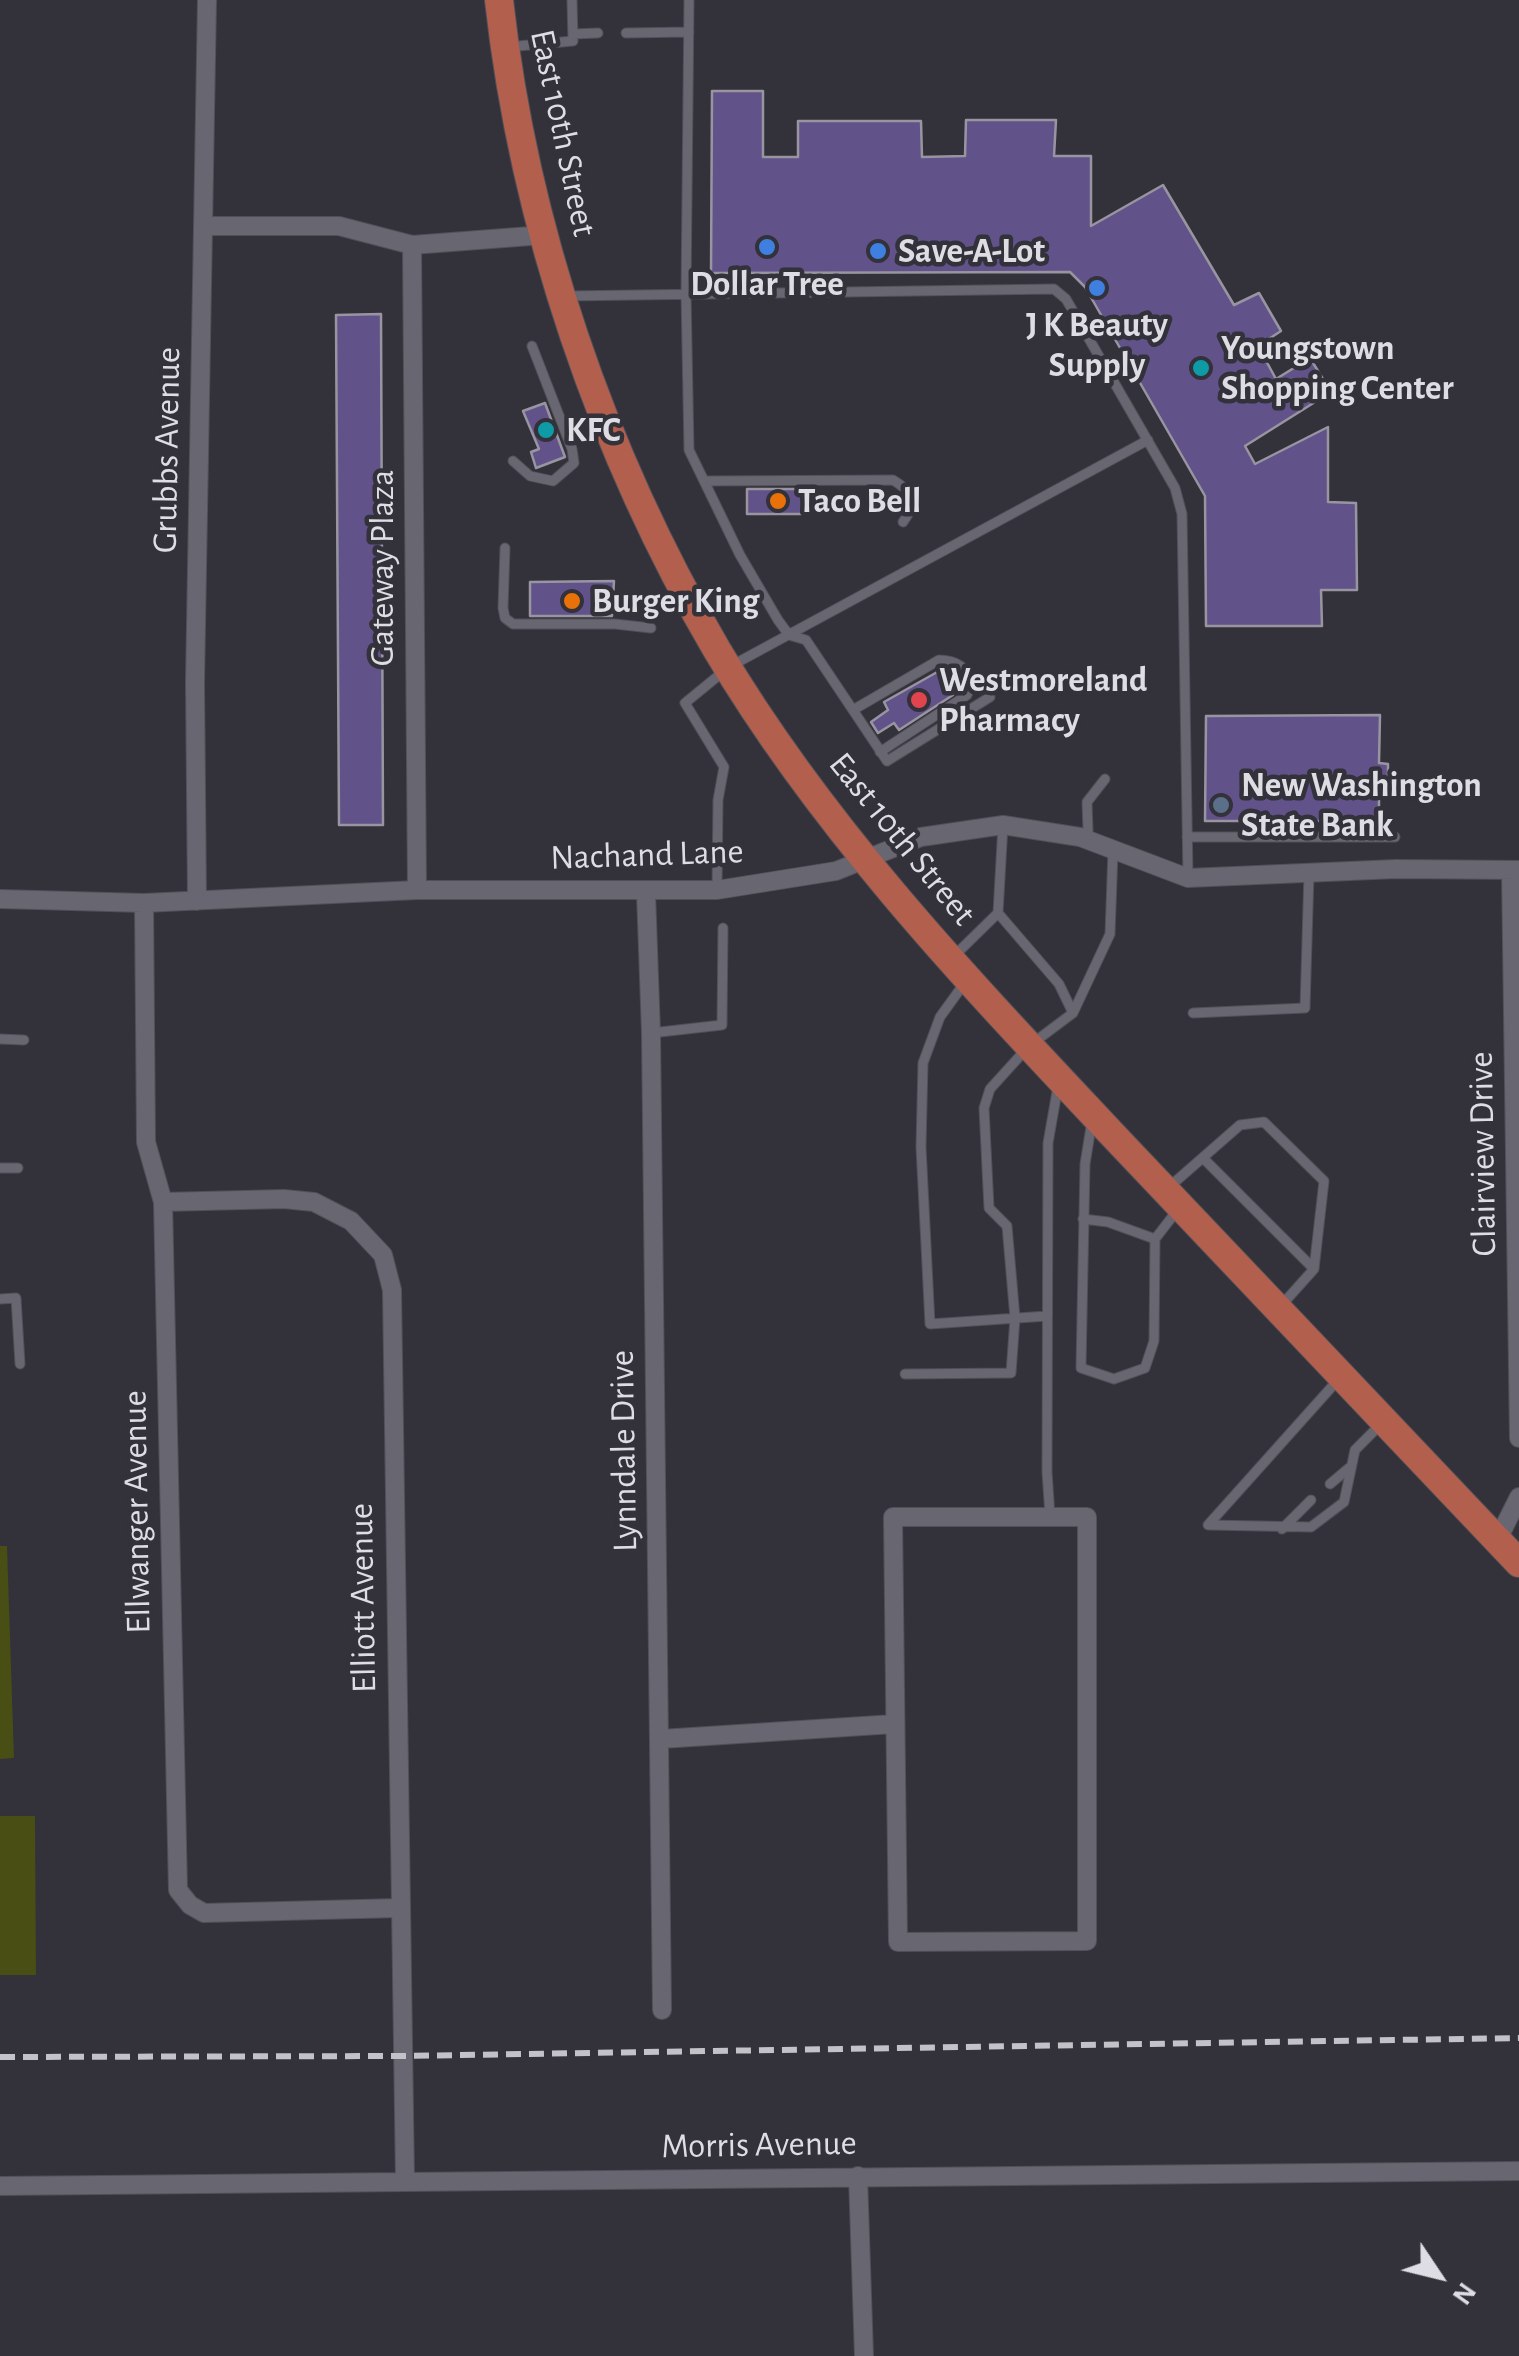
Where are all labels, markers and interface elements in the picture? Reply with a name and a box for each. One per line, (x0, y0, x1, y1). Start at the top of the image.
street label: East 10th Street (521, 26, 605, 240)
place label: Save-A-Lot (898, 230, 1045, 272)
marker: Dollar Tree (756, 236, 778, 258)
marker: Save-A-Lot (867, 240, 889, 262)
place label: Dollar Tree (690, 263, 844, 305)
marker: J K Beauty Supply (1086, 277, 1108, 299)
place label: J K Beauty Supply (1026, 304, 1168, 386)
place label: Youngstown Shopping Center (1221, 327, 1454, 409)
street label: Grubbs Avenue (144, 347, 190, 553)
marker: Youngstown Shopping Center (1190, 357, 1212, 379)
place label: KFC (566, 409, 620, 451)
marker: KFC (535, 419, 557, 441)
street label: Gateway Plaza (361, 470, 403, 666)
place label: Taco Bell (798, 480, 921, 522)
marker: Taco Bell (767, 490, 789, 512)
place label: Burger King (592, 580, 759, 622)
marker: Burger King (561, 590, 583, 612)
place label: Westmoreland Pharmacy (939, 659, 1147, 741)
marker: Westmoreland Pharmacy (908, 689, 930, 711)
street label: East 10th Street (820, 744, 984, 934)
place label: New Washington State Bank (1241, 764, 1482, 846)
marker: New Washington State Bank (1210, 794, 1232, 816)
street label: Nachand Lane (550, 831, 744, 879)
street label: Clairview Drive (1460, 1051, 1506, 1257)
street label: Lynndale Drive (601, 1350, 647, 1552)
street label: Ellwanger Avenue (114, 1390, 160, 1634)
street label: Elliott Avenue (340, 1503, 386, 1693)
street label: Morris Avenue (661, 2122, 857, 2168)
north arrow (1389, 2226, 1489, 2326)
text: N (1447, 2277, 1481, 2309)

